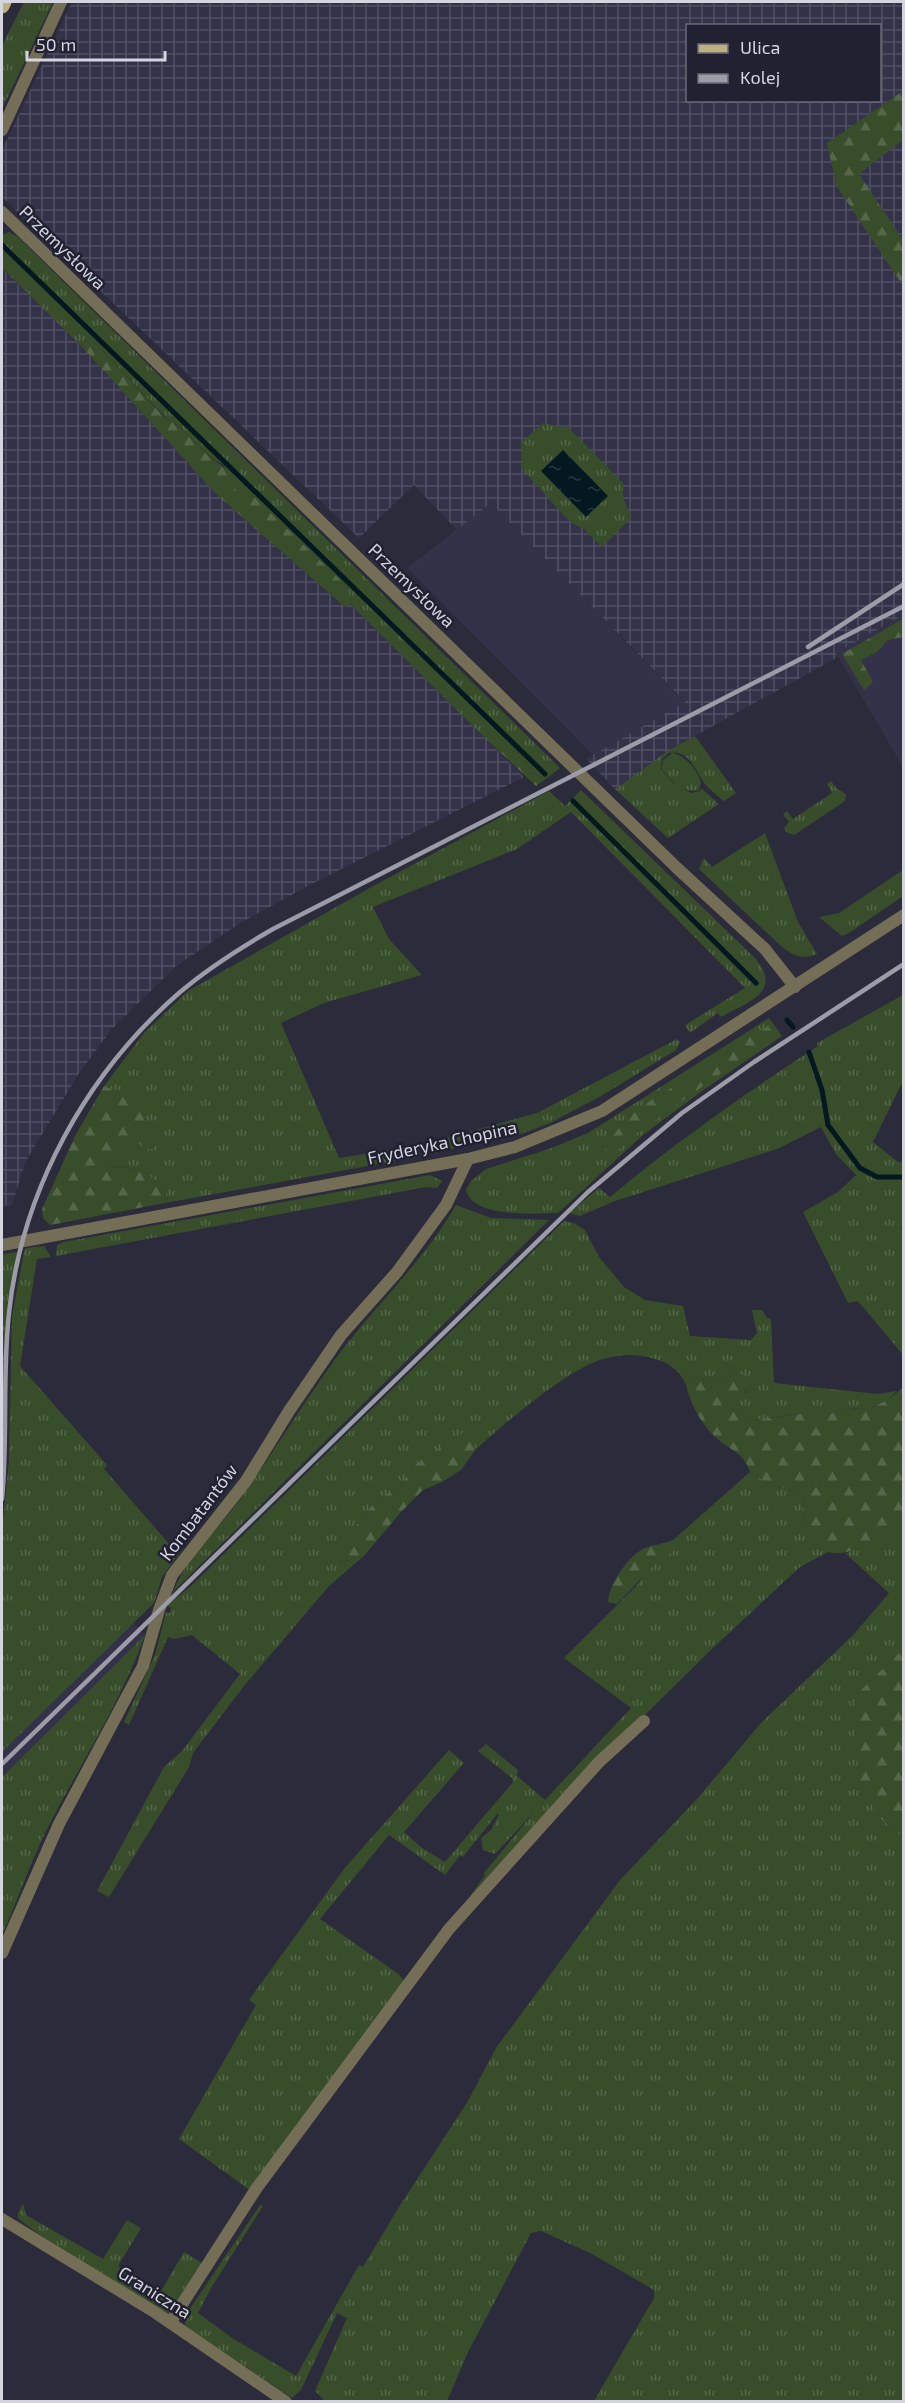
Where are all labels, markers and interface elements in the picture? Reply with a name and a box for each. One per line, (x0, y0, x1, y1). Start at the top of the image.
scale bar (27, 24, 165, 62)
legend (686, 24, 881, 102)
text: 50 m (36, 33, 76, 55)
text: Ulica (740, 36, 780, 58)
text: Kolej (740, 66, 780, 88)
street label: Przemysłowa (15, 200, 111, 294)
street label: Przemysłowa (364, 538, 460, 632)
street label: Fryderyka Chopina (365, 1115, 519, 1169)
street label: Kombatantów (154, 1459, 242, 1565)
street label: Graniczna (115, 2261, 195, 2323)

